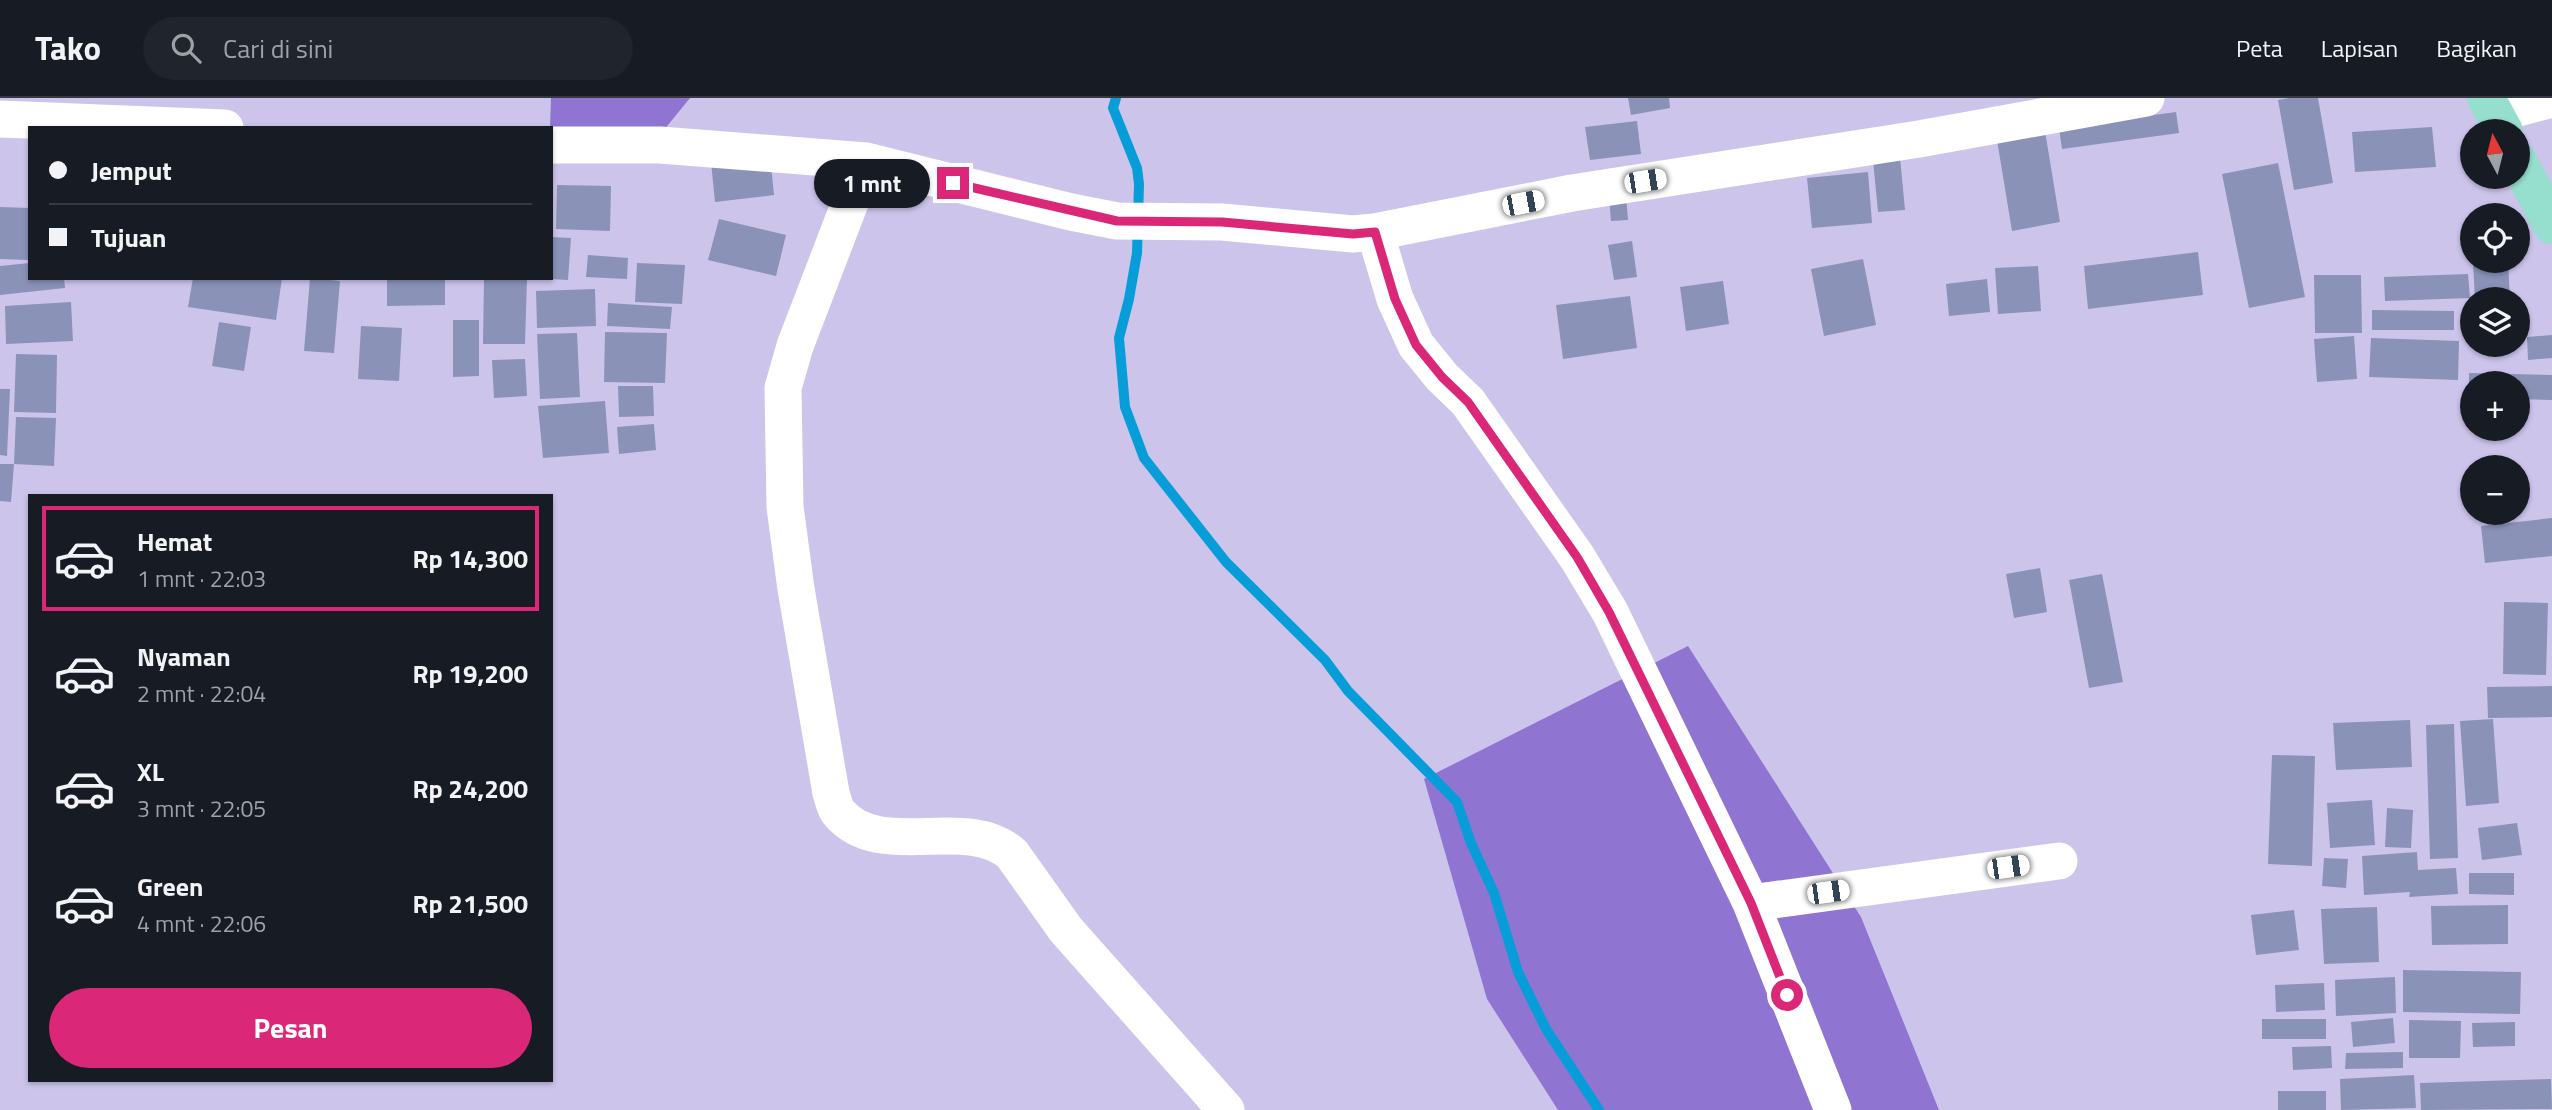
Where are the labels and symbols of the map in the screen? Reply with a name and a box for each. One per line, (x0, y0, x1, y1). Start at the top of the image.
north arrow (2460, 119, 2530, 189)
callout: 1 mnt (813, 158, 928, 208)
route end (937, 167, 969, 199)
car (1623, 167, 1668, 195)
car (1501, 189, 1546, 217)
car (1986, 854, 2031, 880)
car (1806, 879, 1851, 905)
route start (1771, 979, 1803, 1011)

